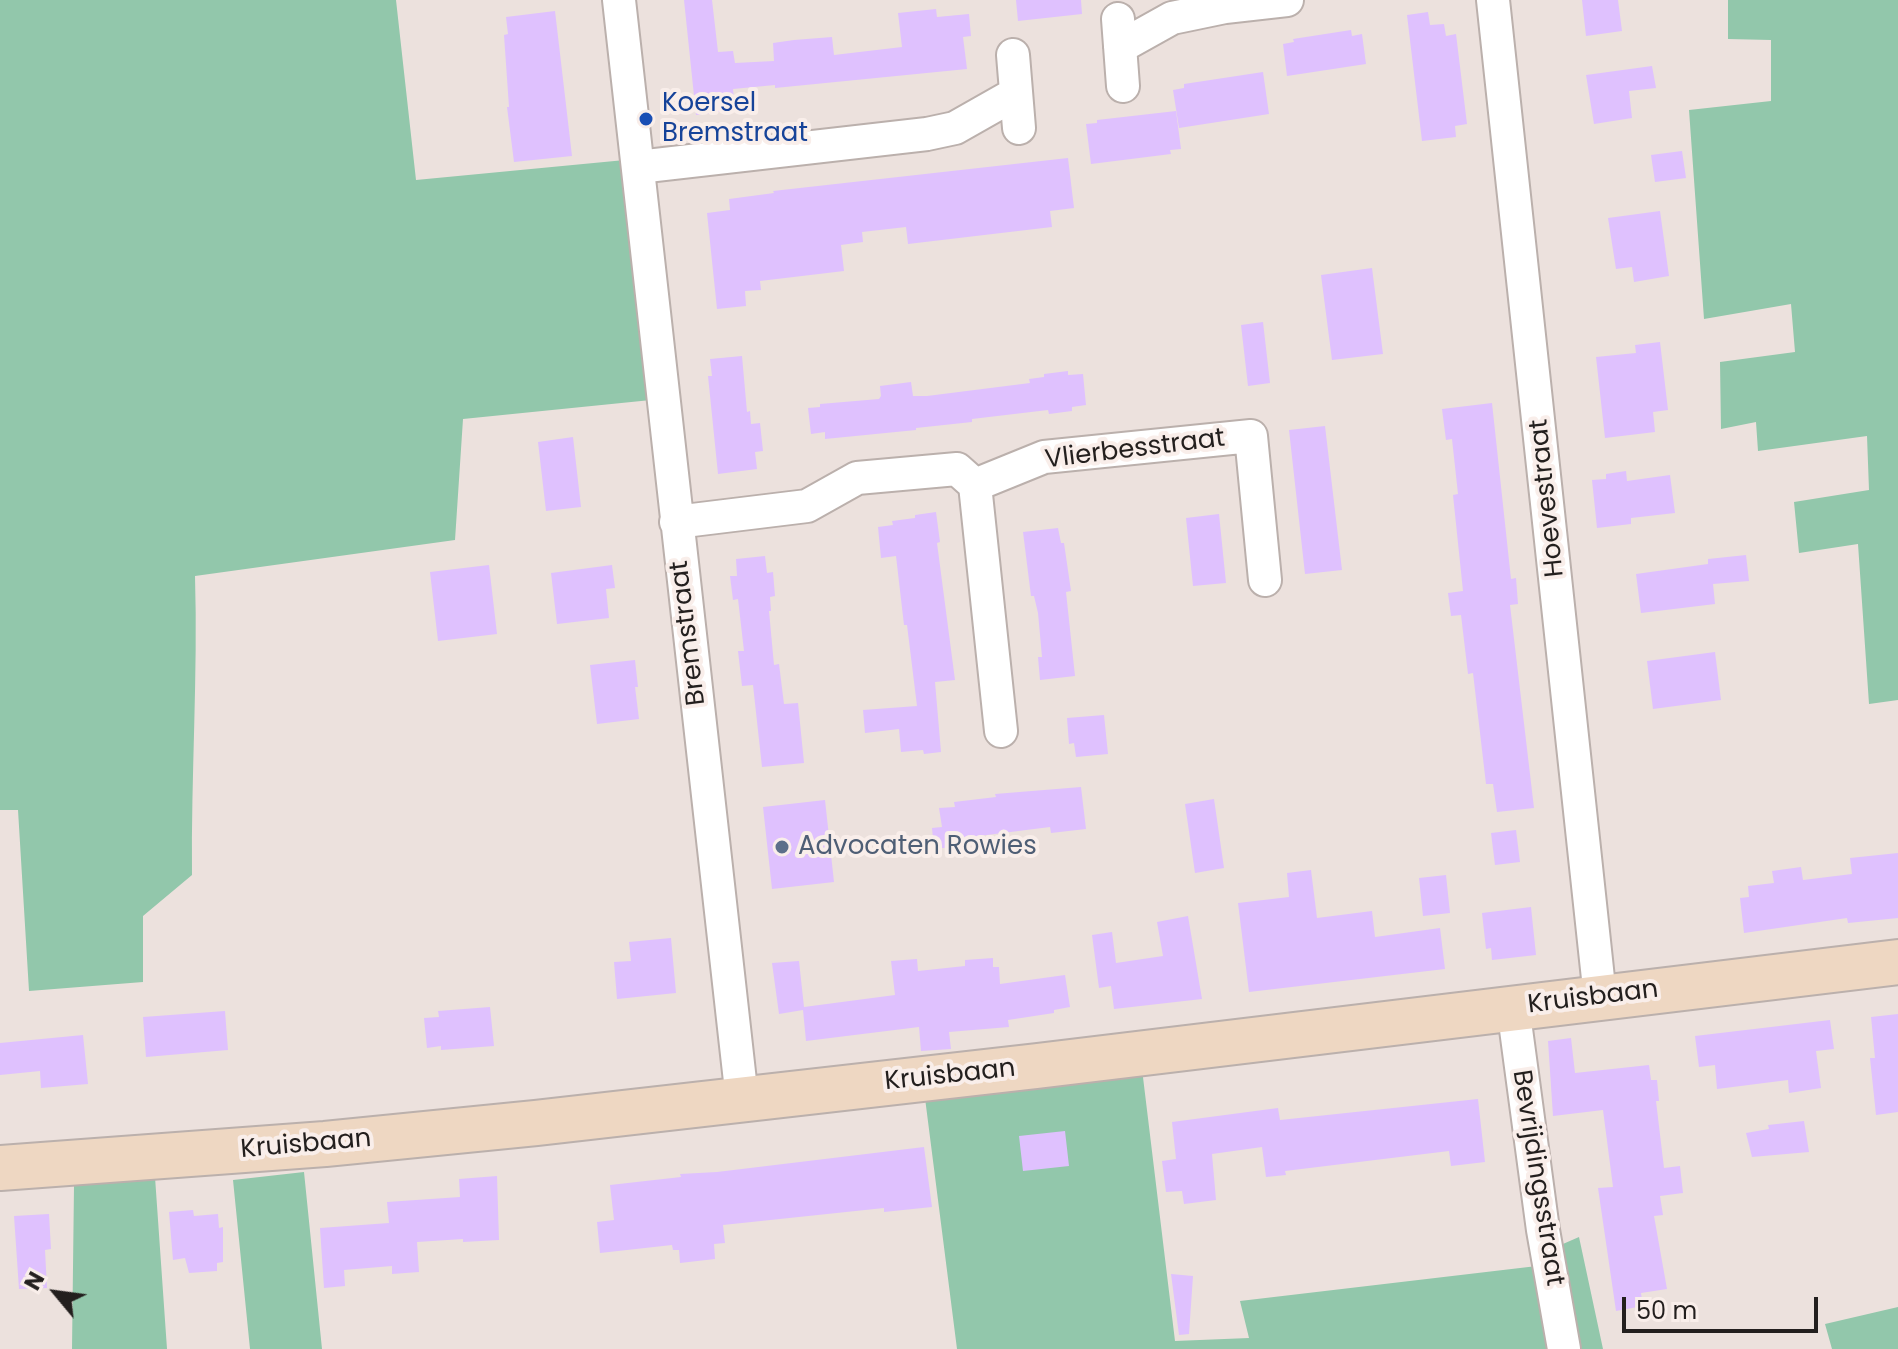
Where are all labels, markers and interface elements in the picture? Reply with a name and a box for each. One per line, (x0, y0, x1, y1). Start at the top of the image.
place label: Koersel Bremstraat (662, 88, 808, 150)
marker: Koersel Bremstraat (637, 110, 655, 128)
street label: Hoevestraat (1524, 417, 1572, 579)
street label: Vlierbesstraat (1043, 423, 1227, 477)
street label: Bremstraat (665, 559, 713, 707)
place label: Advocaten Rowies (798, 831, 1037, 863)
marker: Advocaten Rowies (773, 838, 791, 856)
street label: Kruisbaan (1526, 975, 1660, 1021)
street label: Kruisbaan (883, 1054, 1017, 1098)
street label: Bevrijdingsstraat (1505, 1068, 1569, 1288)
street label: Kruisbaan (239, 1124, 373, 1166)
north arrow (16, 1253, 96, 1333)
text: N (17, 1266, 52, 1296)
scale bar (1626, 1281, 1822, 1331)
text: 50 m (1636, 1294, 1697, 1327)

